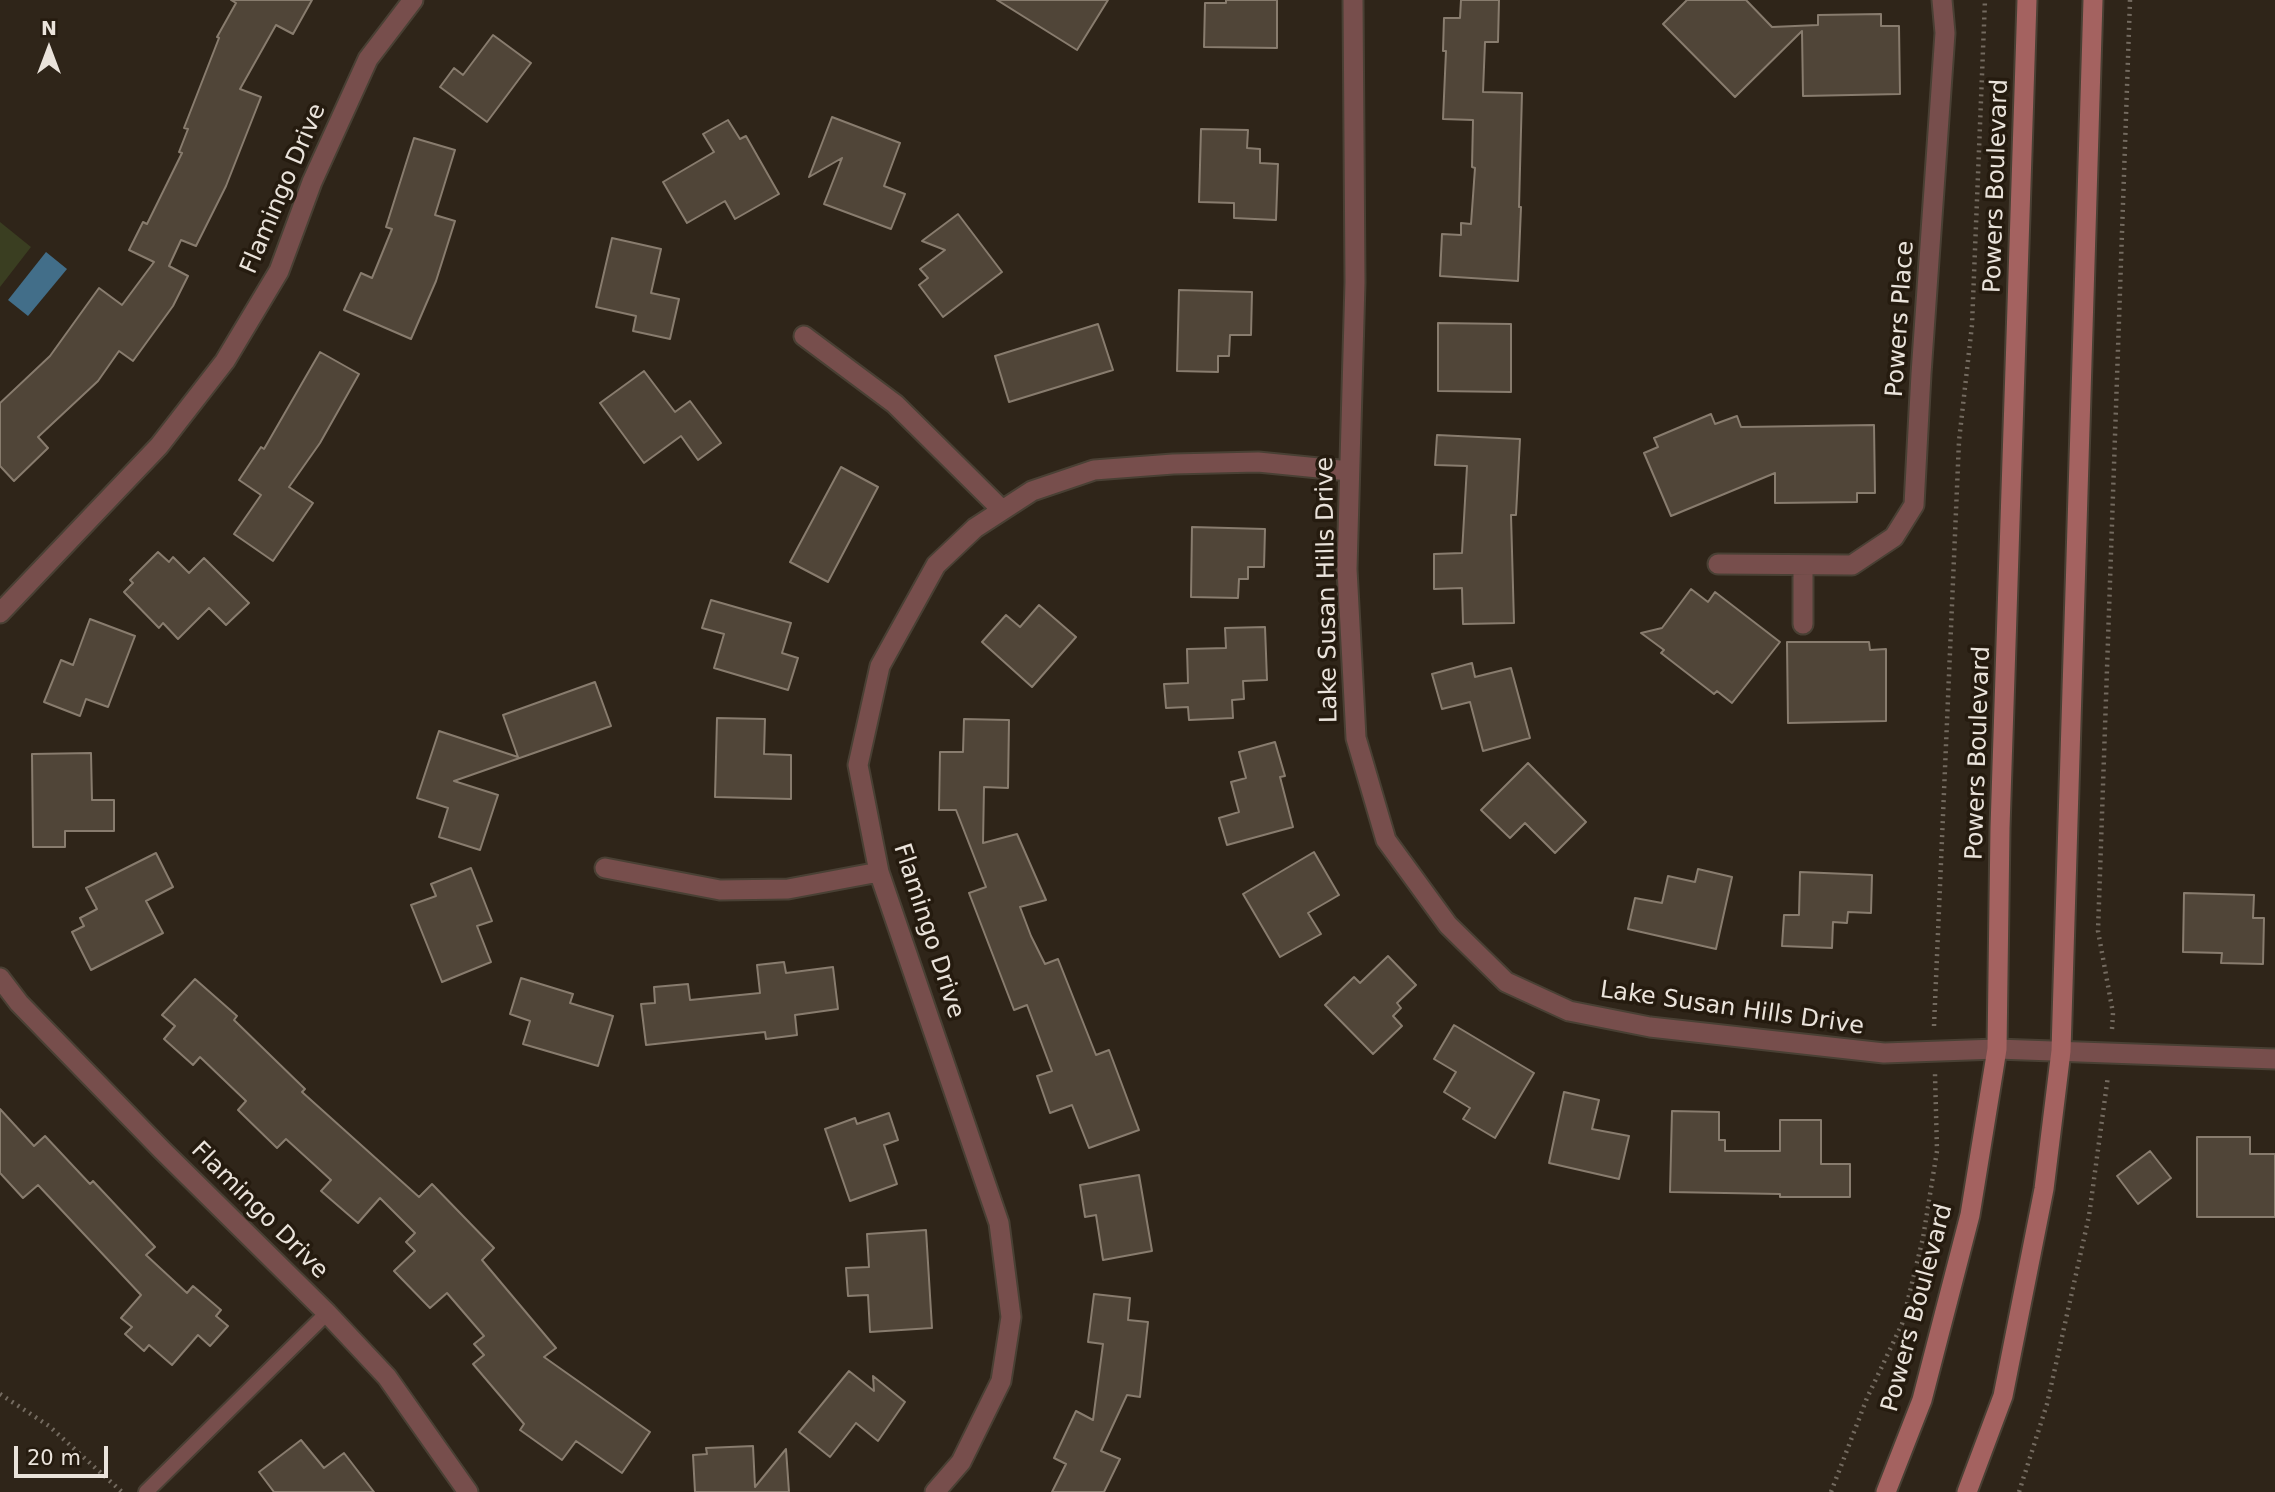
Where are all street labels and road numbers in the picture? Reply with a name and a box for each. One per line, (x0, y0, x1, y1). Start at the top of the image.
street label: Powers Boulevard (1979, 79, 2015, 293)
street label: Flamingo Drive (235, 100, 333, 278)
street label: Powers Place (1881, 240, 1921, 398)
street label: Lake Susan Hills Drive (1311, 457, 1345, 723)
street label: Powers Boulevard (1961, 646, 1997, 860)
street label: Flamingo Drive (886, 840, 970, 1022)
street label: Lake Susan Hills Drive (1598, 976, 1866, 1042)
street label: Flamingo Drive (184, 1136, 334, 1286)
street label: Powers Boulevard (1876, 1201, 1960, 1415)

